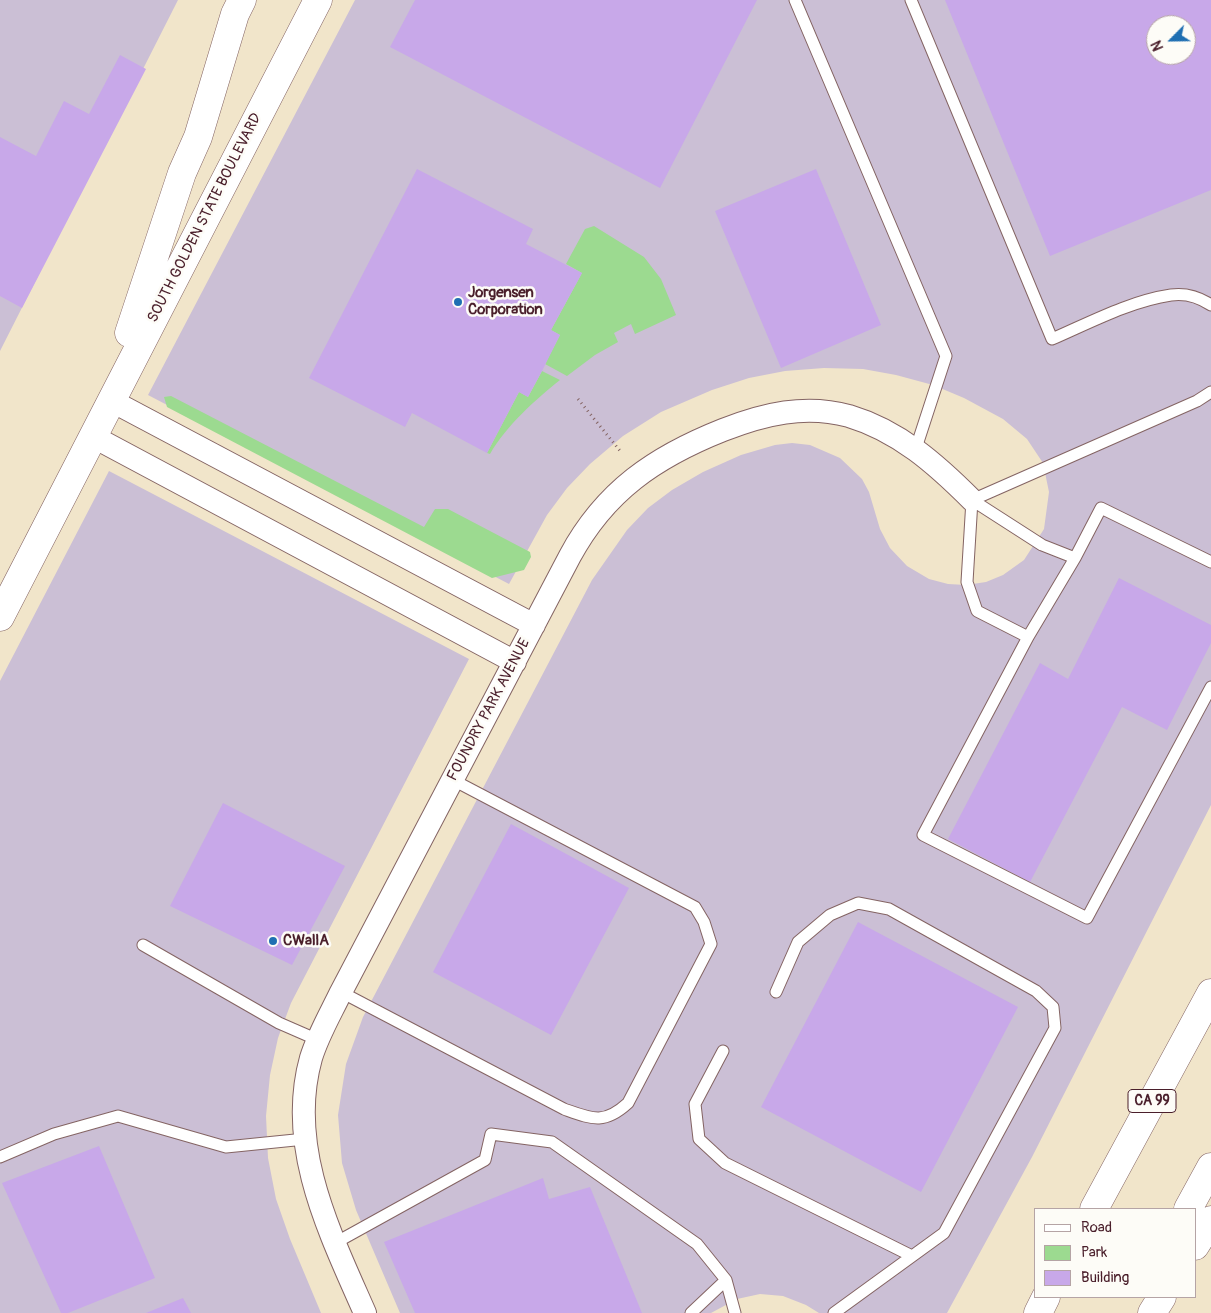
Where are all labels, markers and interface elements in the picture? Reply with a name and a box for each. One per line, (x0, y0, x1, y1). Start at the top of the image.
north arrow (1146, 15, 1196, 65)
text: N (1148, 38, 1167, 53)
street label: SOUTH GOLDEN STATE BOULEVARD (144, 110, 266, 326)
place label: Jorgensen Corporation (468, 284, 543, 319)
marker: Jorgensen Corporation (452, 296, 464, 308)
street label: FOUNDRY PARK AVENUE (444, 636, 534, 784)
place label: CWallA (283, 932, 329, 950)
marker: CWallA (267, 935, 279, 947)
road number: CA 99 (1128, 1090, 1176, 1112)
legend (1034, 1208, 1196, 1298)
text: Road (1081, 1218, 1112, 1237)
text: Park (1081, 1243, 1107, 1262)
text: Building (1081, 1268, 1129, 1287)

